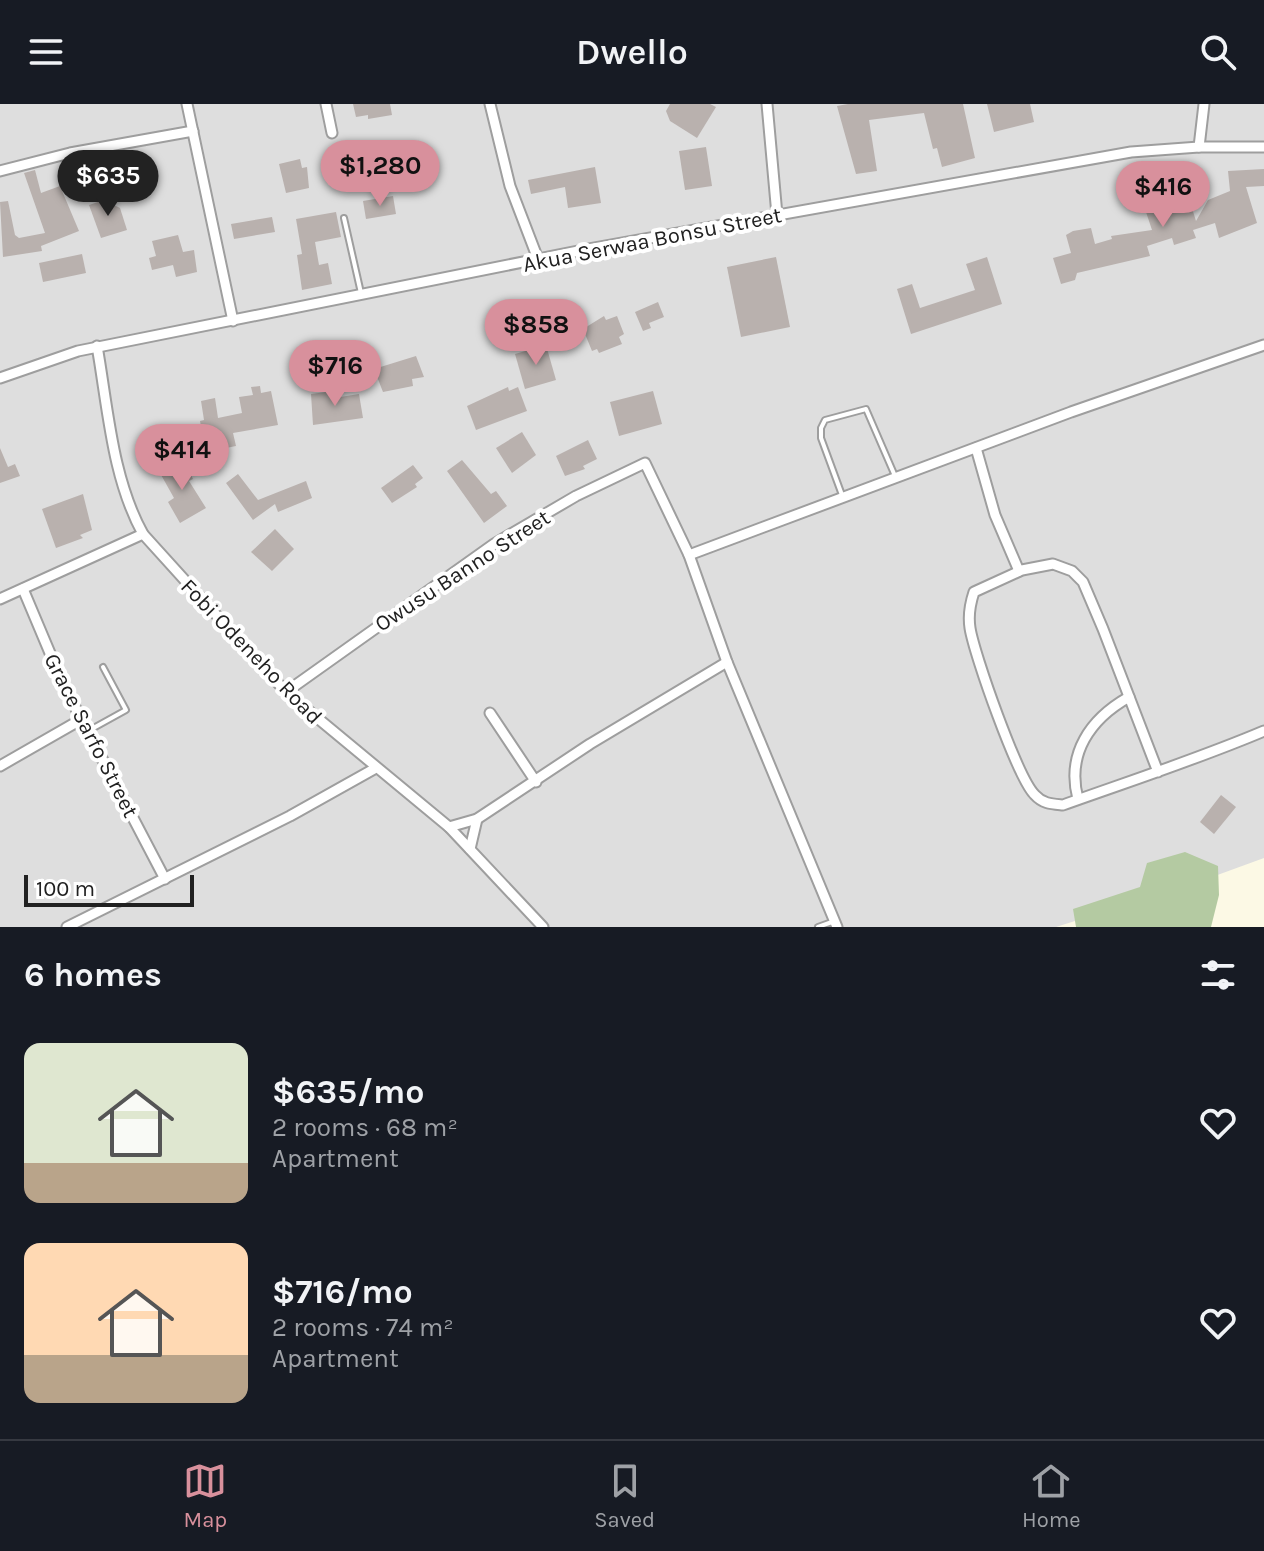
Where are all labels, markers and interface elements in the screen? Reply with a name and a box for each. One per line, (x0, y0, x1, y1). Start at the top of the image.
icon: menu (24, 30, 68, 74)
icon: search (1196, 30, 1240, 74)
text: Dwello (576, 31, 688, 73)
pin: $1,280 (315, 140, 445, 208)
pin: $635 (61, 150, 155, 218)
text: $1,280 (339, 150, 421, 181)
text: $635 (75, 160, 141, 191)
pin: $416 (1116, 161, 1210, 229)
text: $416 (1134, 171, 1192, 202)
street label: Akua Serwaa Bonsu Street (521, 202, 784, 278)
pin: $858 (489, 299, 583, 367)
text: $858 (503, 309, 569, 340)
pin: $716 (288, 340, 382, 408)
text: $716 (307, 350, 363, 381)
pin: $414 (135, 424, 229, 492)
text: $414 (153, 434, 211, 465)
street label: Owusu Banno Street (370, 505, 555, 637)
street label: Fobi Odeneho Road (175, 574, 327, 730)
street label: Grace Sarfo Street (39, 649, 144, 822)
scale bar (24, 871, 194, 907)
text: 100 m (36, 876, 95, 902)
icon: filters (1196, 953, 1240, 997)
text: 6 homes (24, 955, 162, 995)
text: $635/mo (272, 1072, 425, 1112)
icon: home (88, 1075, 184, 1171)
icon: heart (1196, 1101, 1240, 1145)
text: 2 rooms · 68 m² (272, 1112, 458, 1143)
text: Apartment (272, 1143, 399, 1174)
text: $716/mo (272, 1272, 413, 1312)
icon: home (88, 1275, 184, 1371)
icon: heart (1196, 1301, 1240, 1345)
text: 2 rooms · 74 m² (272, 1312, 454, 1343)
text: Apartment (272, 1343, 399, 1374)
tab: Map (183, 1459, 227, 1533)
tab: Saved (594, 1459, 655, 1533)
tab: Home (1022, 1459, 1081, 1533)

